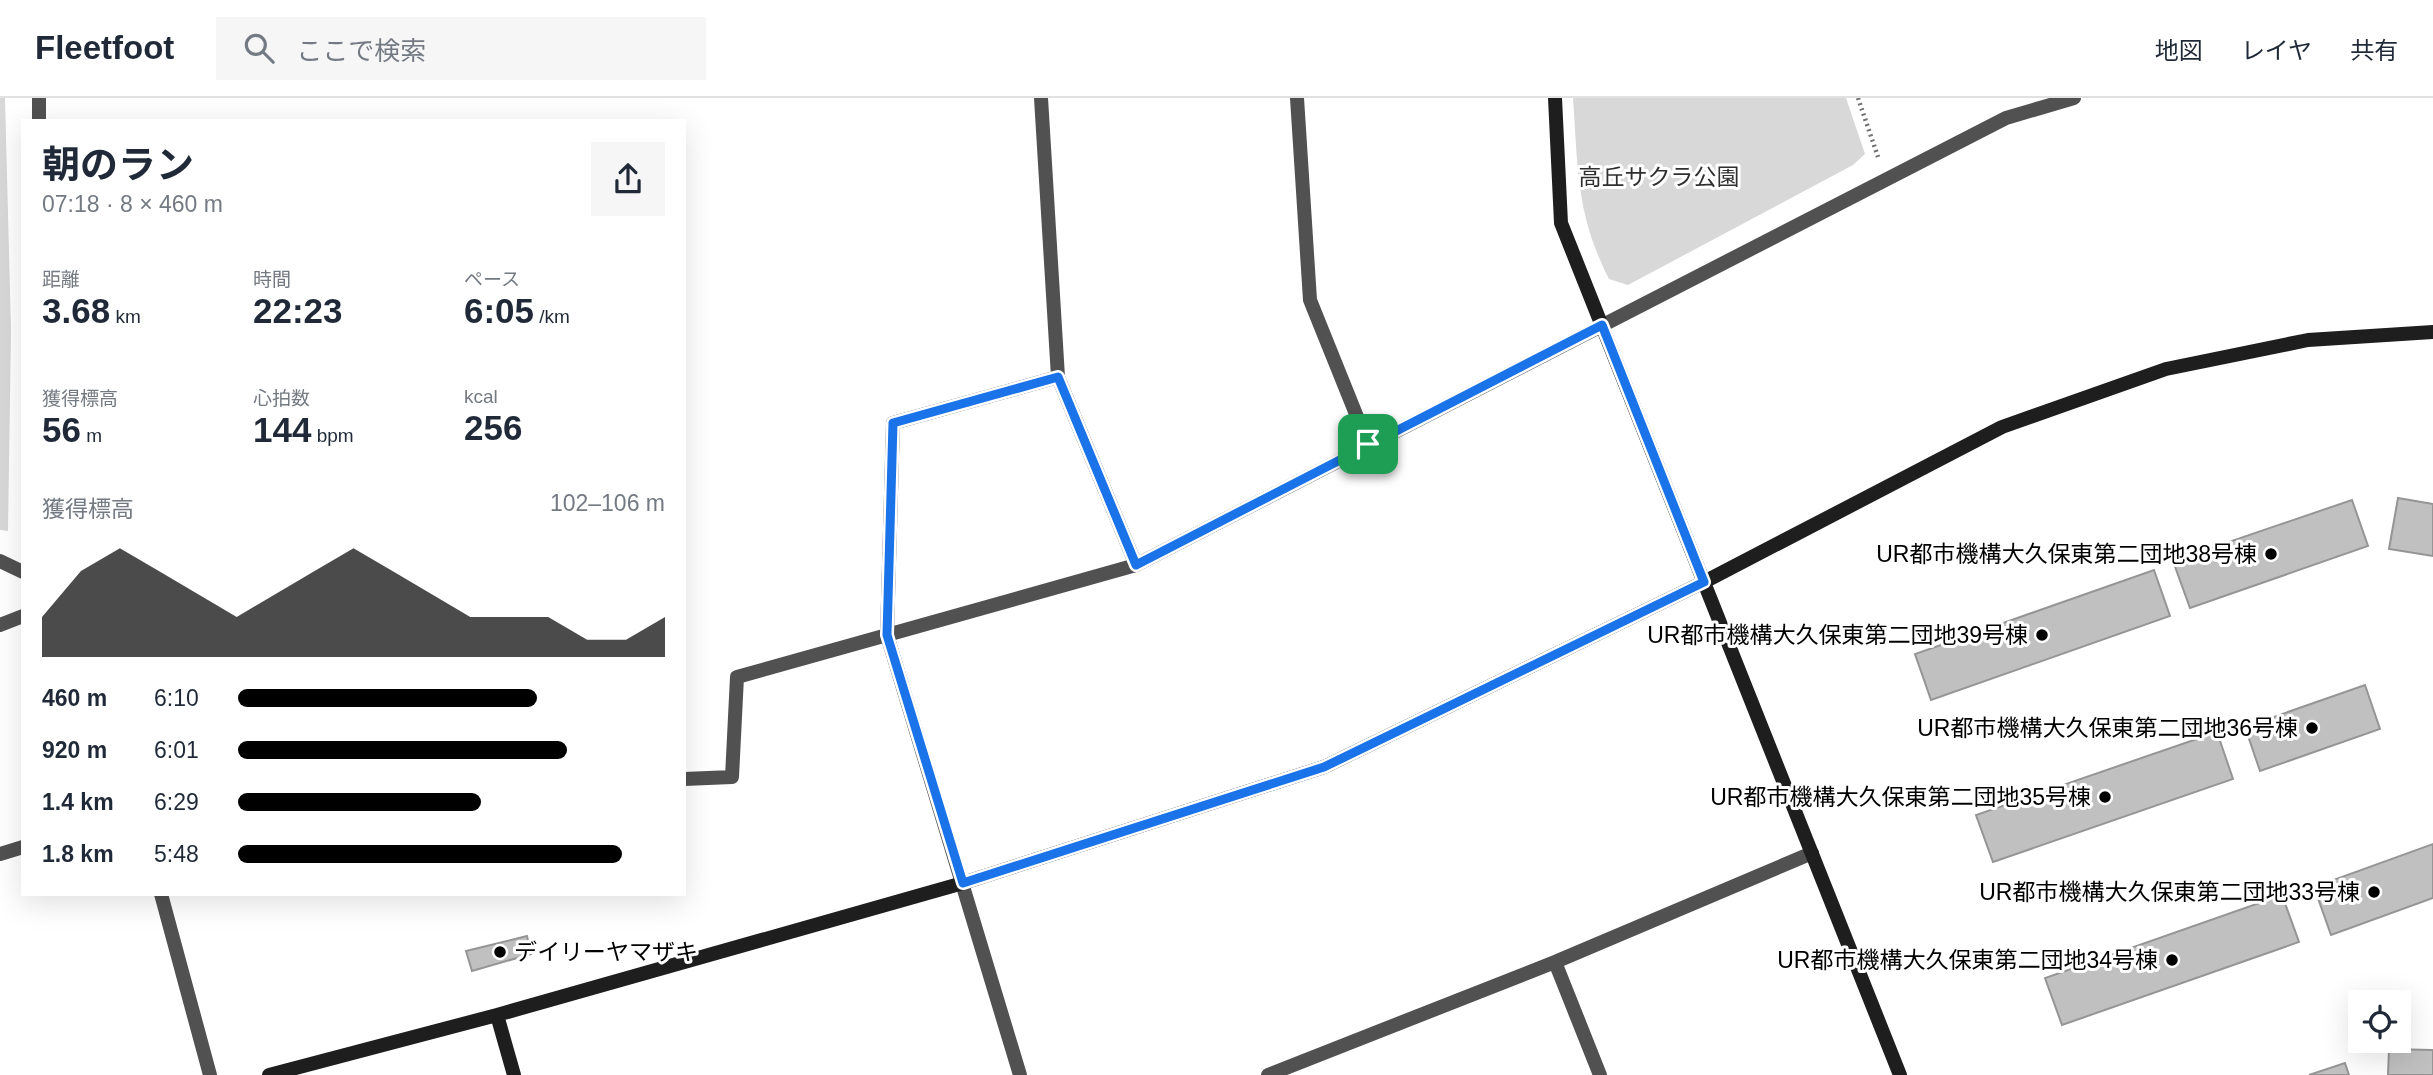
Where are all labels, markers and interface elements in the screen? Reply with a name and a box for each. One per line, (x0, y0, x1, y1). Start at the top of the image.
search box (216, 17, 706, 80)
text: Fleetfoot (35, 29, 174, 66)
icon: search (240, 29, 278, 67)
text: ここで検索 (296, 36, 426, 66)
text: 地図 (2155, 37, 2203, 64)
text: レイヤ (2241, 37, 2312, 64)
text: 共有 (2350, 37, 2398, 64)
button: share (591, 142, 665, 216)
text: 朝のラン (42, 144, 194, 186)
park label: 高丘サクラ公園 (1579, 164, 1740, 190)
text: 07:18 · 8 × 460 m (42, 191, 223, 217)
text: 距離 (42, 269, 80, 290)
text: 時間 (253, 269, 291, 290)
text: ペース (464, 269, 520, 290)
text: 3.68 (42, 291, 110, 330)
text: 22:23 (253, 291, 343, 330)
text: 6:05 (464, 291, 534, 330)
text: km (110, 306, 141, 327)
text: /km (534, 306, 570, 327)
text: kcal (464, 386, 498, 407)
text: 獲得標高 (42, 388, 118, 409)
text: 心拍数 (253, 388, 310, 409)
text: 256 (464, 408, 522, 447)
text: 56 (42, 410, 81, 449)
text: 144 (253, 410, 311, 449)
pin (1338, 414, 1398, 474)
text: m (81, 425, 102, 446)
text: bpm (311, 425, 354, 446)
icon: arrive (1349, 425, 1387, 463)
text: 102–106 m (550, 490, 665, 516)
text: 獲得標高 (42, 496, 134, 522)
place label: UR都市機構大久保東第二団地38号棟 (1876, 541, 2257, 567)
marker: UR都市機構大久保東第二団地38号棟 (2263, 546, 2279, 562)
place label: UR都市機構大久保東第二団地39号棟 (1647, 622, 2028, 648)
marker: UR都市機構大久保東第二団地39号棟 (2034, 627, 2050, 643)
text: 460 m (42, 685, 107, 711)
text: 6:10 (154, 685, 199, 711)
place label: UR都市機構大久保東第二団地36号棟 (1917, 715, 2298, 741)
marker: UR都市機構大久保東第二団地36号棟 (2304, 720, 2320, 736)
text: 920 m (42, 737, 107, 763)
text: 6:01 (154, 737, 199, 763)
place label: UR都市機構大久保東第二団地35号棟 (1710, 784, 2091, 810)
text: 1.4 km (42, 789, 114, 815)
text: 6:29 (154, 789, 199, 815)
marker: UR都市機構大久保東第二団地35号棟 (2097, 789, 2113, 805)
text: 1.8 km (42, 841, 114, 867)
text: 5:48 (154, 841, 199, 867)
place label: UR都市機構大久保東第二団地33号棟 (1979, 879, 2360, 905)
marker: UR都市機構大久保東第二団地33号棟 (2366, 884, 2382, 900)
place label: デイリーヤマザキ (514, 939, 698, 965)
marker: デイリーヤマザキ (492, 944, 508, 960)
place label: UR都市機構大久保東第二団地34号棟 (1777, 947, 2158, 973)
marker: UR都市機構大久保東第二団地34号棟 (2164, 952, 2180, 968)
map controls (2348, 990, 2411, 1053)
button: locate (2348, 990, 2411, 1053)

